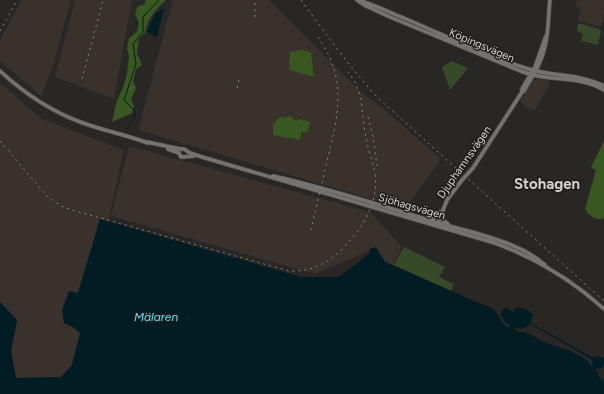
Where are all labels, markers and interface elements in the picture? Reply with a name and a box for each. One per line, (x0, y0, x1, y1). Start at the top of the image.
street label: Köpingsvägen (447, 26, 516, 65)
street label: Djuphamnsvägen (435, 124, 494, 201)
district label: Stohagen (514, 175, 580, 193)
street label: Sjöhagsvägen (377, 191, 447, 222)
water label: Mälaren (134, 310, 178, 324)

